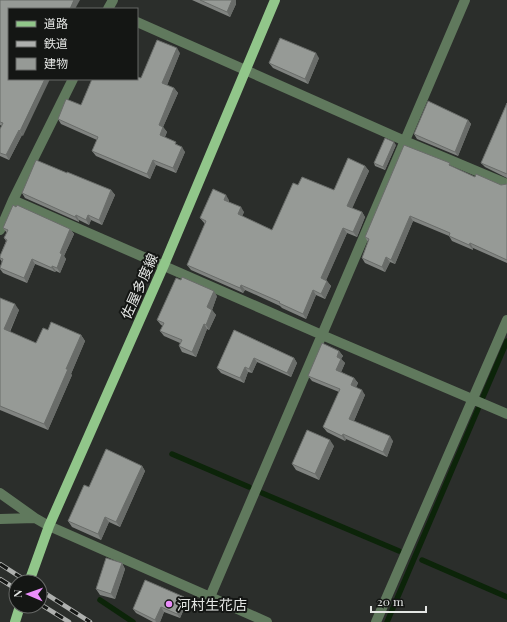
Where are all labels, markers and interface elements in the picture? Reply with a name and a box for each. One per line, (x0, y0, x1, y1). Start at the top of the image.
legend (8, 8, 138, 80)
text: 道路 (44, 15, 68, 31)
text: 鉄道 (44, 35, 68, 51)
text: 建物 (44, 55, 68, 71)
street label: 佐屋多度線 (116, 250, 162, 322)
north arrow (8, 574, 48, 614)
scale bar (371, 588, 426, 614)
text: N (10, 589, 25, 598)
text: 20 m (377, 593, 404, 609)
place label: 河村生花店 (177, 595, 247, 614)
marker: 河村生花店 (164, 599, 174, 609)

